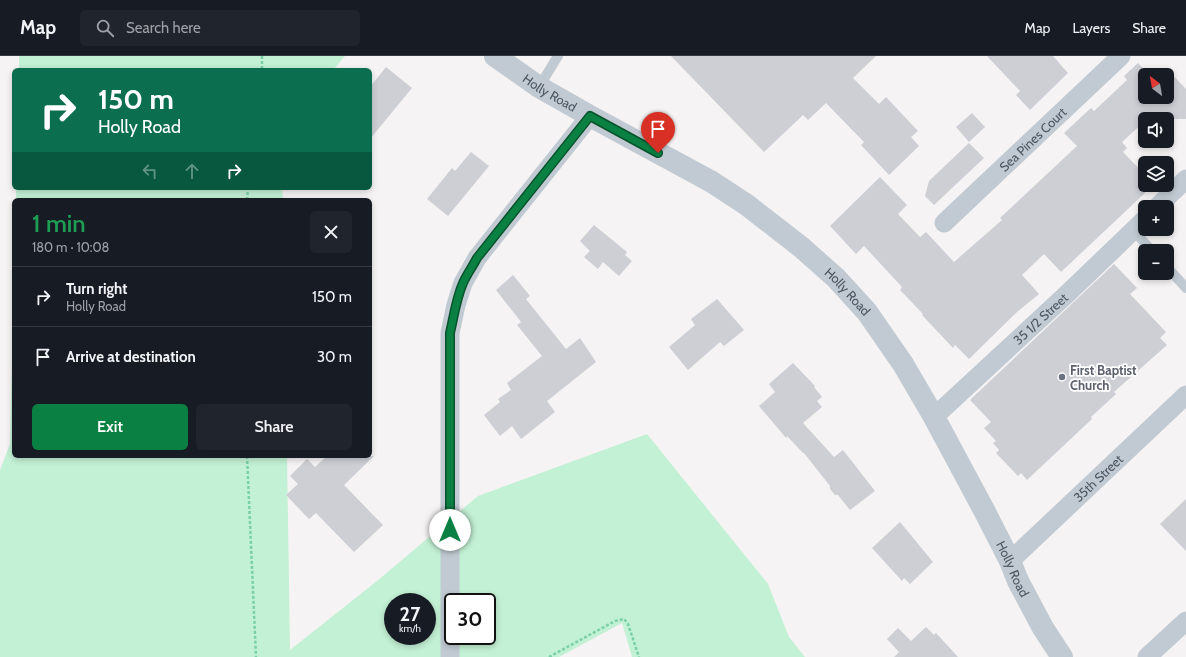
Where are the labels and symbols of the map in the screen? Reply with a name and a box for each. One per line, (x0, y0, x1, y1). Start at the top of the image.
north arrow (1138, 68, 1174, 104)
street label: Holly Road (520, 70, 580, 115)
street label: Sea Pines Court (996, 103, 1070, 175)
pin (641, 112, 675, 153)
street label: Holly Road (822, 264, 874, 319)
street label: 35 1/2 Street (1010, 289, 1072, 348)
place label: First Baptist Church (1070, 362, 1137, 393)
marker: First Baptist Church (1057, 372, 1067, 382)
street label: 35th Street (1070, 450, 1126, 505)
position arrow (429, 509, 471, 551)
street label: Holly Road (993, 538, 1033, 600)
speed limit sign: 30 (444, 593, 496, 645)

